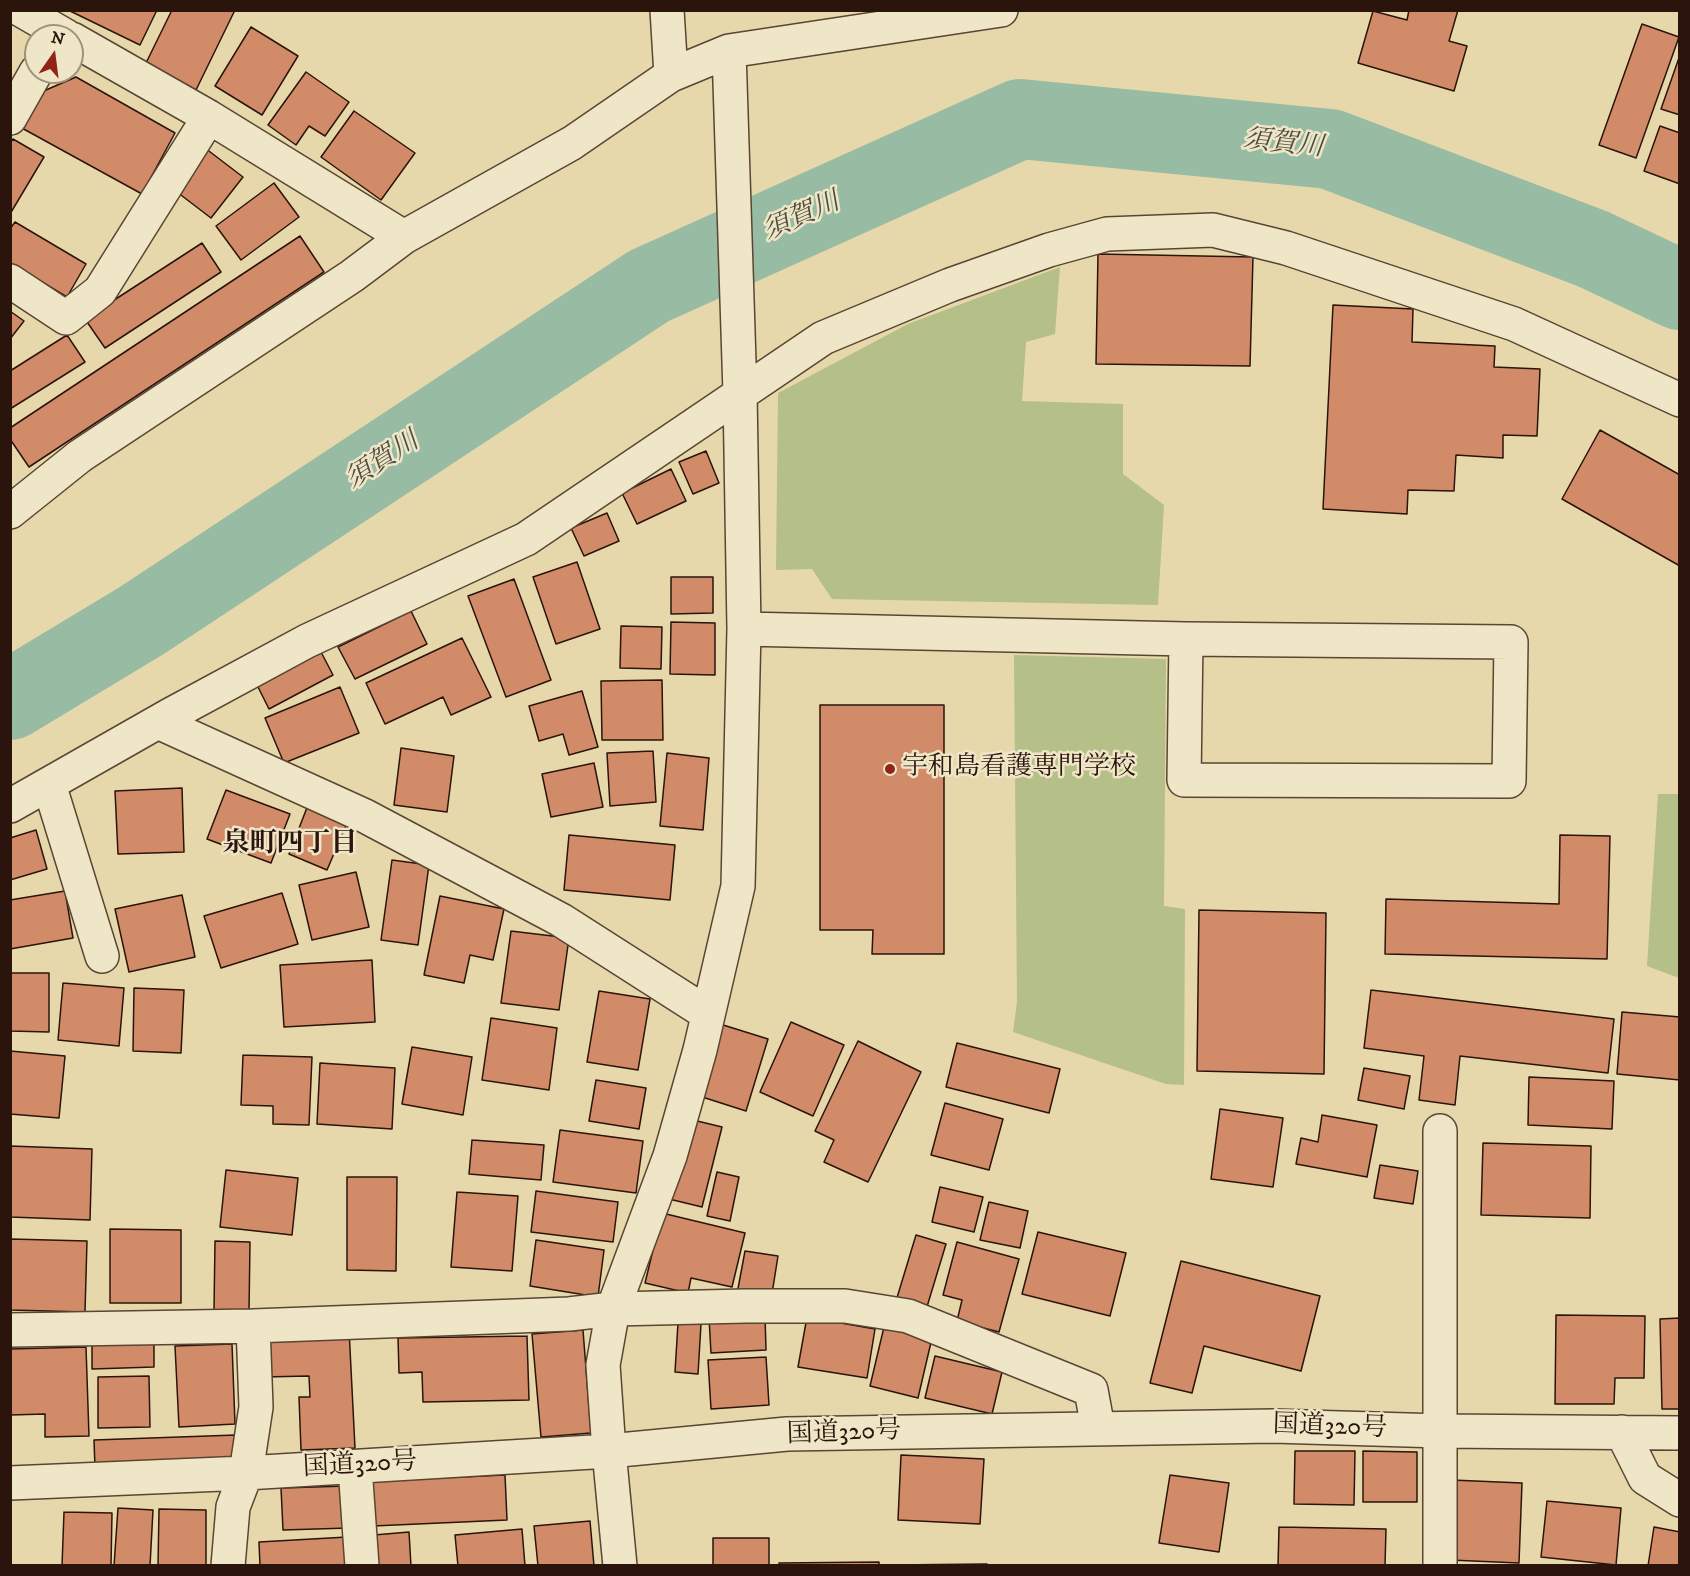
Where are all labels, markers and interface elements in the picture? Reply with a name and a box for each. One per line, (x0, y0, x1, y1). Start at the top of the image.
north arrow (24, 24, 84, 84)
text: N (49, 27, 67, 50)
water label: 須賀川 (1241, 125, 1325, 165)
water label: 須賀川 (758, 187, 846, 249)
water label: 須賀川 (340, 426, 426, 498)
place label: 宇和島看護専門学校 (902, 753, 1136, 785)
marker: 宇和島看護専門学校 (883, 762, 897, 776)
district label: 泉町四丁目 (223, 829, 357, 861)
street label: 国道320号 (1272, 1410, 1388, 1446)
street label: 国道320号 (786, 1416, 902, 1452)
street label: 国道320号 (302, 1447, 418, 1485)

